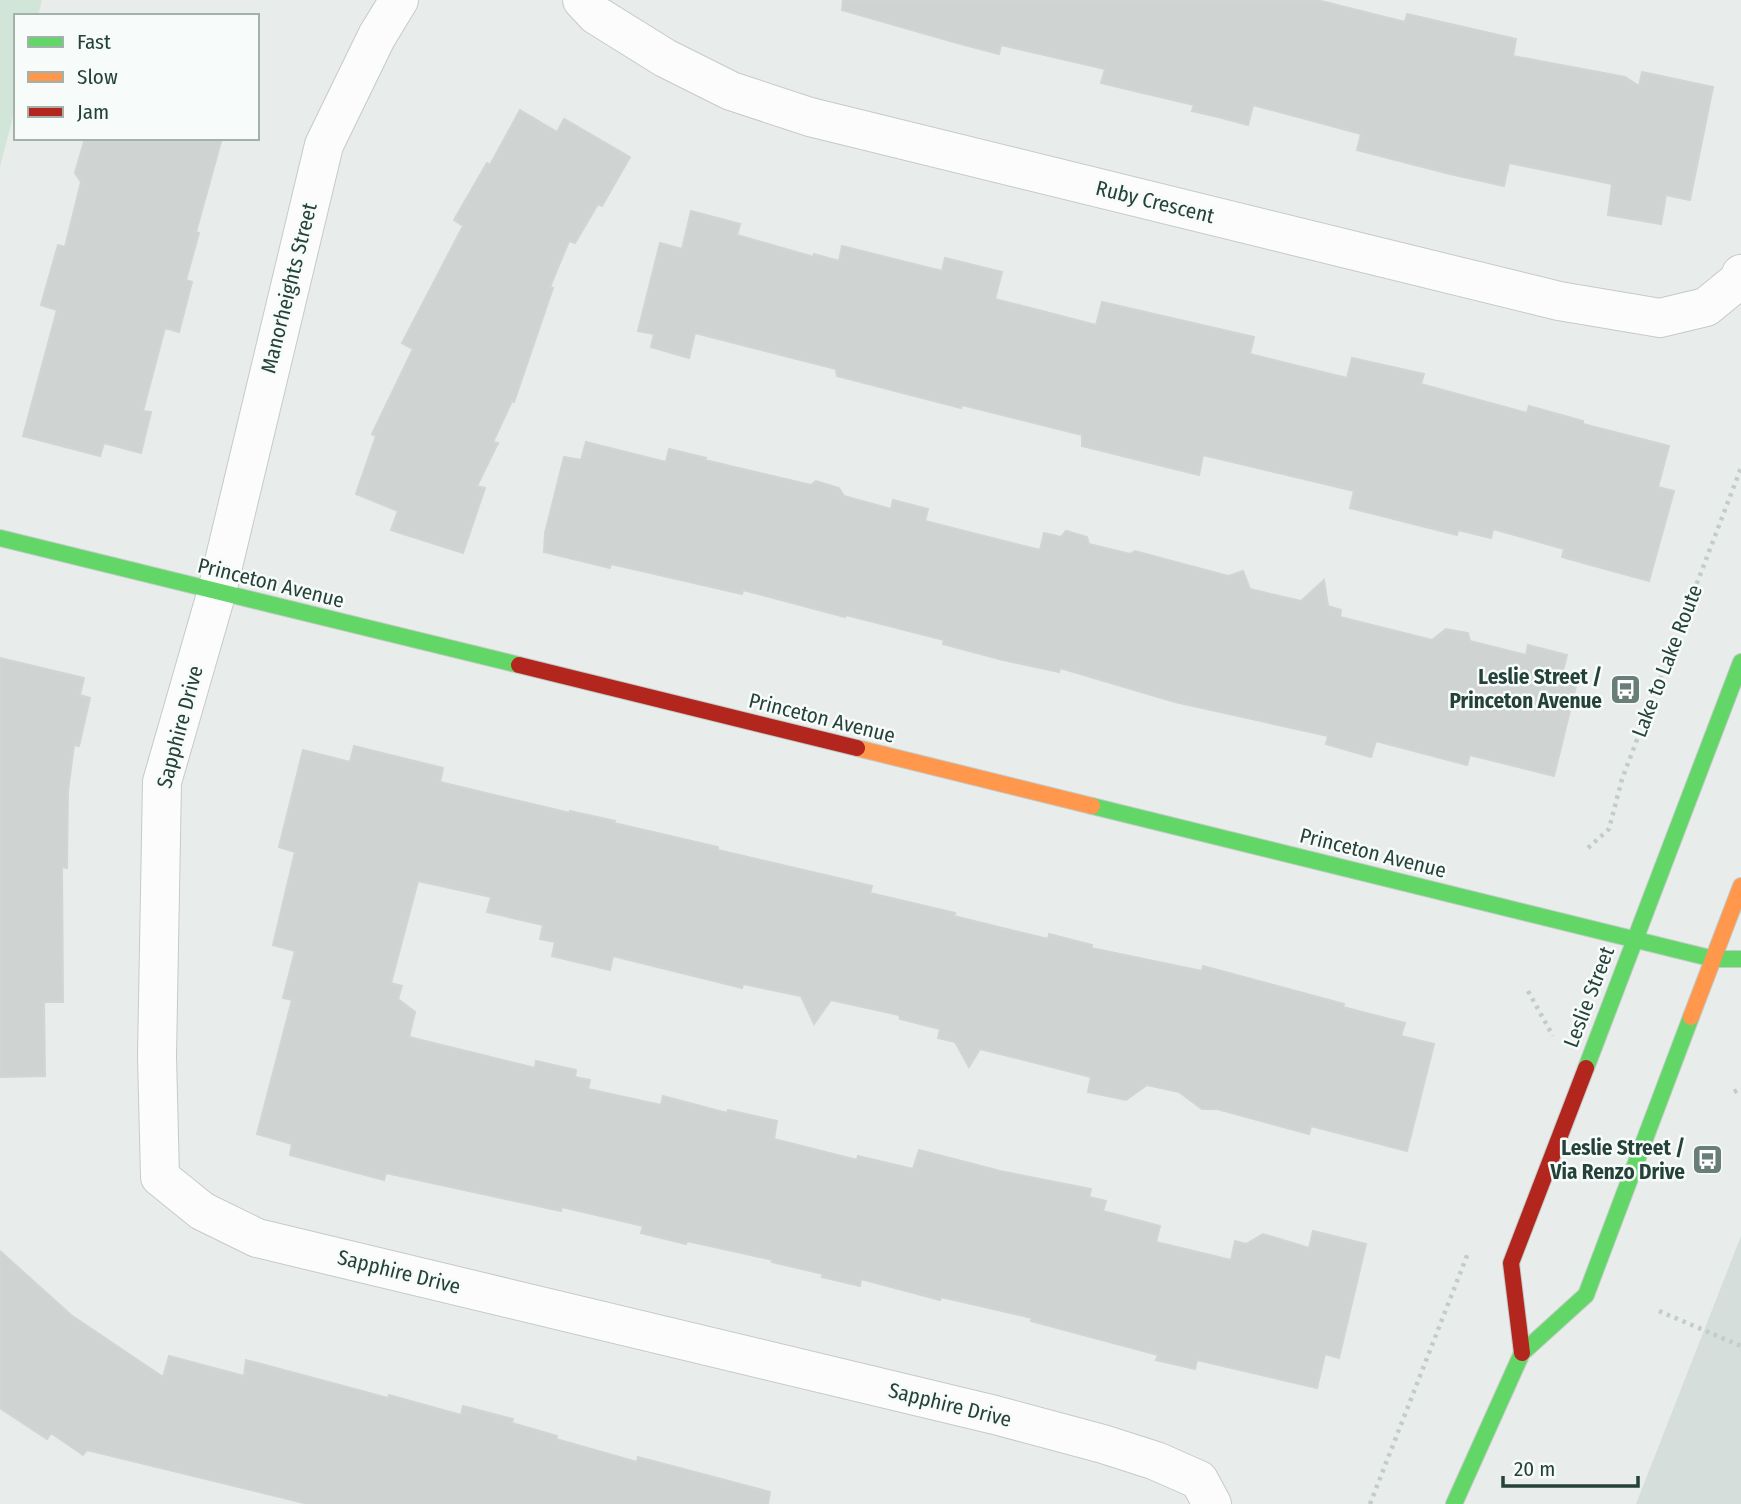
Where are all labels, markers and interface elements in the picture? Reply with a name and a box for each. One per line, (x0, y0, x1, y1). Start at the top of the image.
legend (14, 14, 259, 140)
text: Fast (77, 29, 111, 55)
text: Slow (77, 64, 118, 90)
text: Jam (77, 99, 109, 125)
street label: Ruby Crescent (1093, 175, 1217, 229)
street label: Manorheights Street (255, 200, 323, 376)
street label: Princeton Avenue (195, 552, 347, 614)
street label: Lake to Lake Route (1626, 581, 1708, 741)
street label: Sapphire Drive (151, 663, 209, 791)
place label: Leslie Street / Princeton Avenue (1450, 664, 1602, 714)
bus stop icon: Leslie Street / Princeton Avenue (1608, 672, 1642, 706)
street label: Princeton Avenue (746, 687, 898, 749)
street label: Princeton Avenue (1297, 822, 1449, 884)
street label: Leslie Street (1558, 943, 1620, 1051)
place label: Leslie Street / Via Renzo Drive (1549, 1135, 1685, 1185)
bus stop icon: Leslie Street / Via Renzo Drive (1691, 1143, 1725, 1177)
street label: Sapphire Drive (335, 1244, 463, 1300)
street label: Sapphire Drive (886, 1377, 1014, 1433)
scale bar (1503, 1444, 1638, 1488)
text: 20 m (1514, 1456, 1555, 1482)

